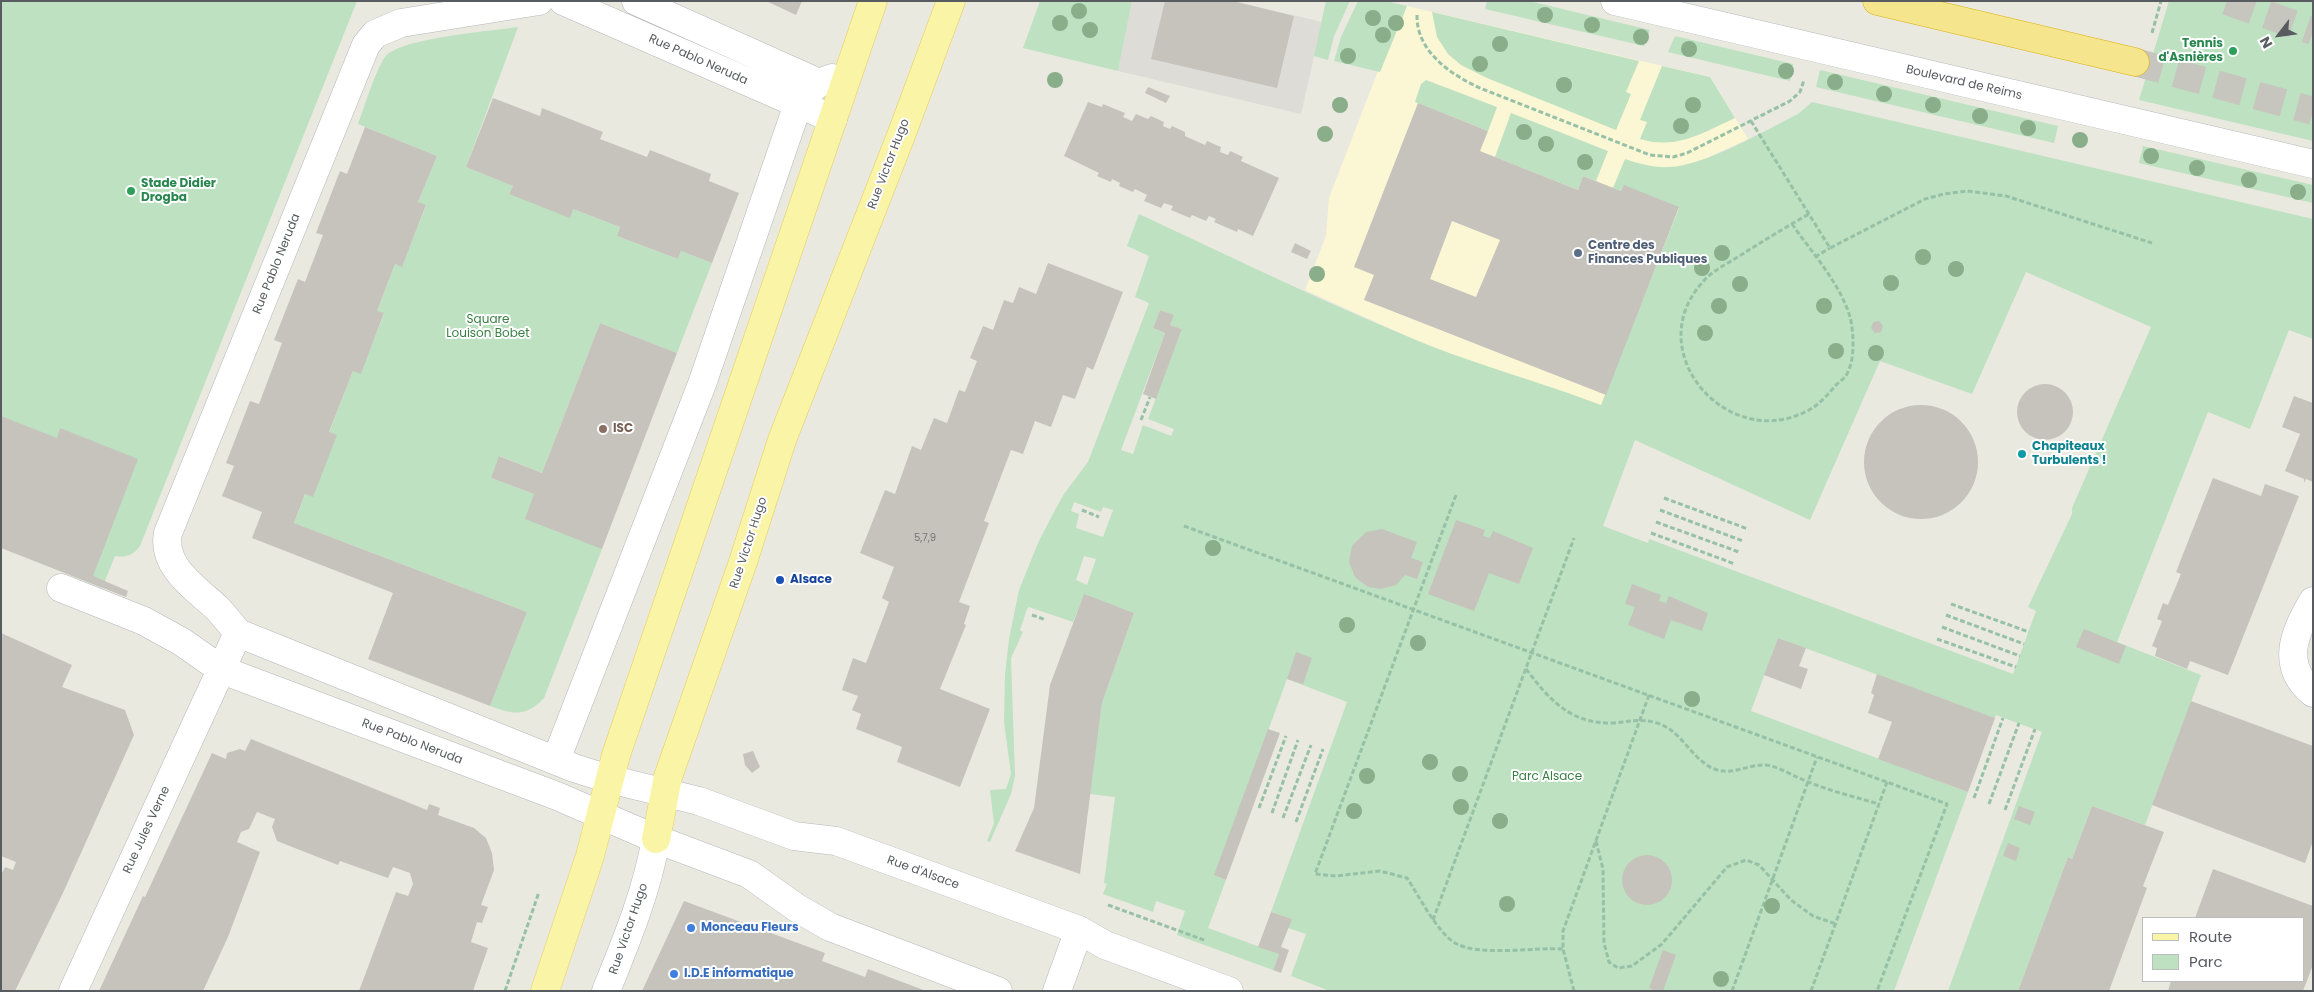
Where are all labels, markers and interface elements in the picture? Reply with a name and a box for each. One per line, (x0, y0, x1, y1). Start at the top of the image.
north arrow (2254, 10, 2304, 60)
street label: Rue Pablo Neruda (646, 32, 750, 88)
text: N (2255, 33, 2277, 52)
place label: Tennis d'Asnières (2158, 37, 2223, 65)
marker: Tennis d'Asnières (2227, 45, 2239, 57)
street label: Boulevard de Reims (1904, 63, 2024, 103)
street label: Rue Victor Hugo (865, 117, 913, 211)
place label: Stade Didier Drogba (141, 177, 216, 205)
marker: Stade Didier Drogba (125, 185, 137, 197)
street label: Rue Pablo Neruda (250, 212, 304, 316)
place label: Centre des Finances Publiques (1588, 239, 1707, 267)
marker: Centre des Finances Publiques (1572, 247, 1584, 259)
park label: Square Louison Bobet (446, 313, 530, 341)
place label: ISC (613, 422, 633, 436)
marker: ISC (597, 423, 609, 435)
place label: Chapiteaux Turbulents ! (2032, 440, 2106, 468)
marker: Chapiteaux Turbulents ! (2016, 448, 2028, 460)
street label: Rue Victor Hugo (727, 495, 771, 591)
house number: 5,7,9 (914, 532, 936, 544)
place label: Alsace (790, 573, 832, 587)
marker: Alsace (774, 574, 786, 586)
street label: Rue Pablo Neruda (360, 716, 464, 768)
park label: Parc Alsace (1512, 770, 1582, 784)
street label: Rue Jules Verne (120, 784, 174, 876)
street label: Rue d'Alsace (885, 853, 961, 893)
street label: Rue Victor Hugo (607, 882, 651, 976)
legend (2142, 917, 2304, 982)
place label: Monceau Fleurs (701, 921, 799, 935)
marker: Monceau Fleurs (685, 922, 697, 934)
text: Route (2189, 926, 2232, 947)
text: Parc (2189, 951, 2223, 972)
place label: I.D.E informatique (684, 967, 794, 981)
marker: I.D.E informatique (668, 968, 680, 980)

